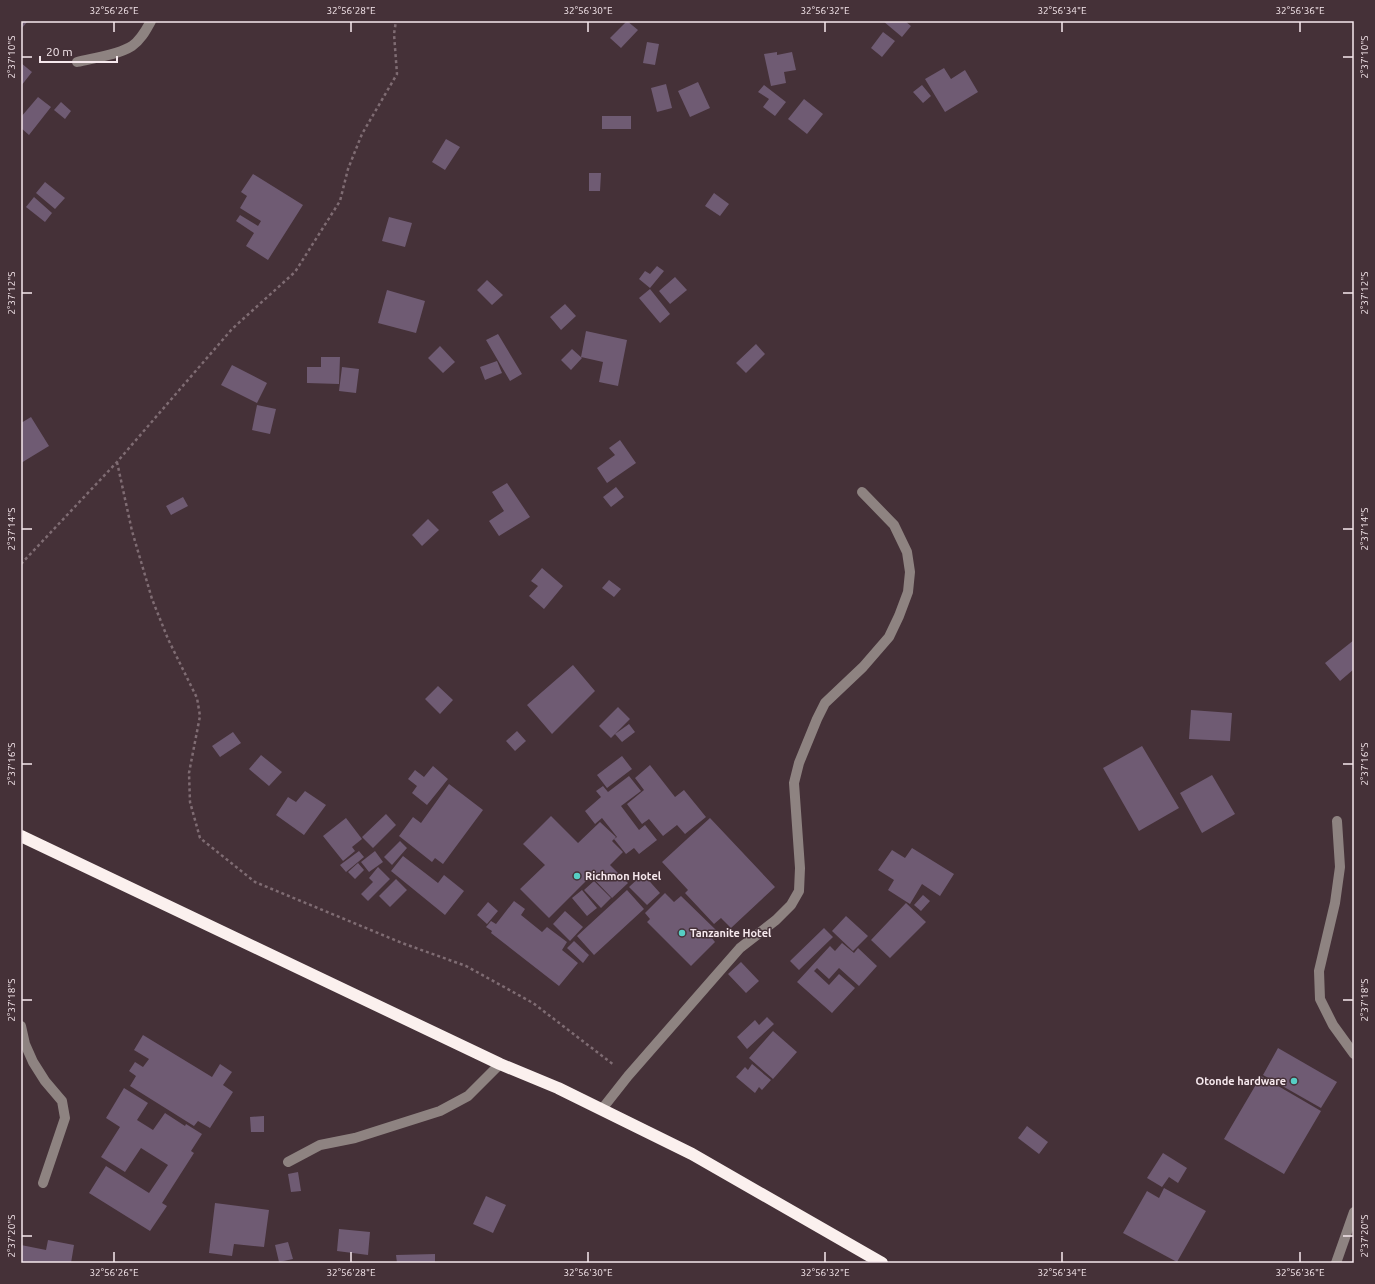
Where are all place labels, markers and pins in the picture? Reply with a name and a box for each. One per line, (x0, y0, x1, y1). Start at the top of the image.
place label: Richmon Hotel (585, 870, 662, 882)
marker: Richmon Hotel (572, 871, 582, 881)
place label: Tanzanite Hotel (690, 927, 772, 939)
marker: Tanzanite Hotel (677, 928, 687, 938)
place label: Otonde hardware (1195, 1075, 1286, 1087)
marker: Otonde hardware (1289, 1076, 1299, 1086)

